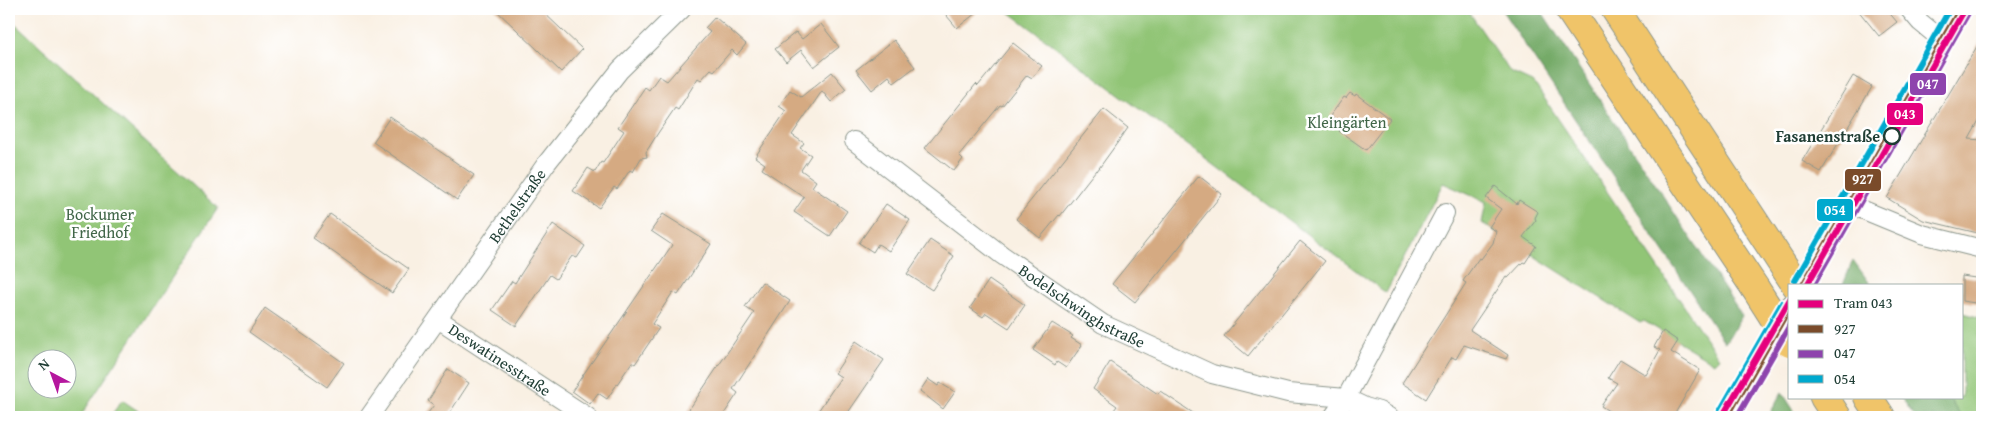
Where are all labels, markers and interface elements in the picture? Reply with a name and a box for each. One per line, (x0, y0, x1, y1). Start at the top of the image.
line badge: 047 (1909, 72, 1947, 96)
text: 047 (1917, 74, 1939, 94)
line badge: 043 (1886, 102, 1924, 126)
text: 043 (1894, 104, 1916, 124)
park label: Kleingärten (1307, 110, 1387, 134)
place label: Fasanenstraße (1776, 124, 1880, 148)
marker: Fasanenstraße (1883, 127, 1901, 145)
street label: Bethelstraße (482, 163, 551, 248)
line badge: 927 (1844, 168, 1882, 192)
text: 927 (1852, 169, 1874, 189)
line badge: 054 (1816, 198, 1854, 222)
text: 054 (1824, 200, 1846, 220)
park label: Bockumer Friedhof (66, 202, 134, 244)
street label: Bodelschwinghstraße (1014, 258, 1149, 354)
legend (1788, 284, 1964, 398)
text: Tram 043 (1834, 292, 1893, 313)
street label: Deswatinesstraße (444, 317, 556, 402)
text: 927 (1834, 318, 1856, 339)
text: 047 (1834, 342, 1856, 363)
north arrow (28, 348, 78, 398)
text: N (33, 353, 54, 375)
text: 054 (1834, 368, 1856, 389)

